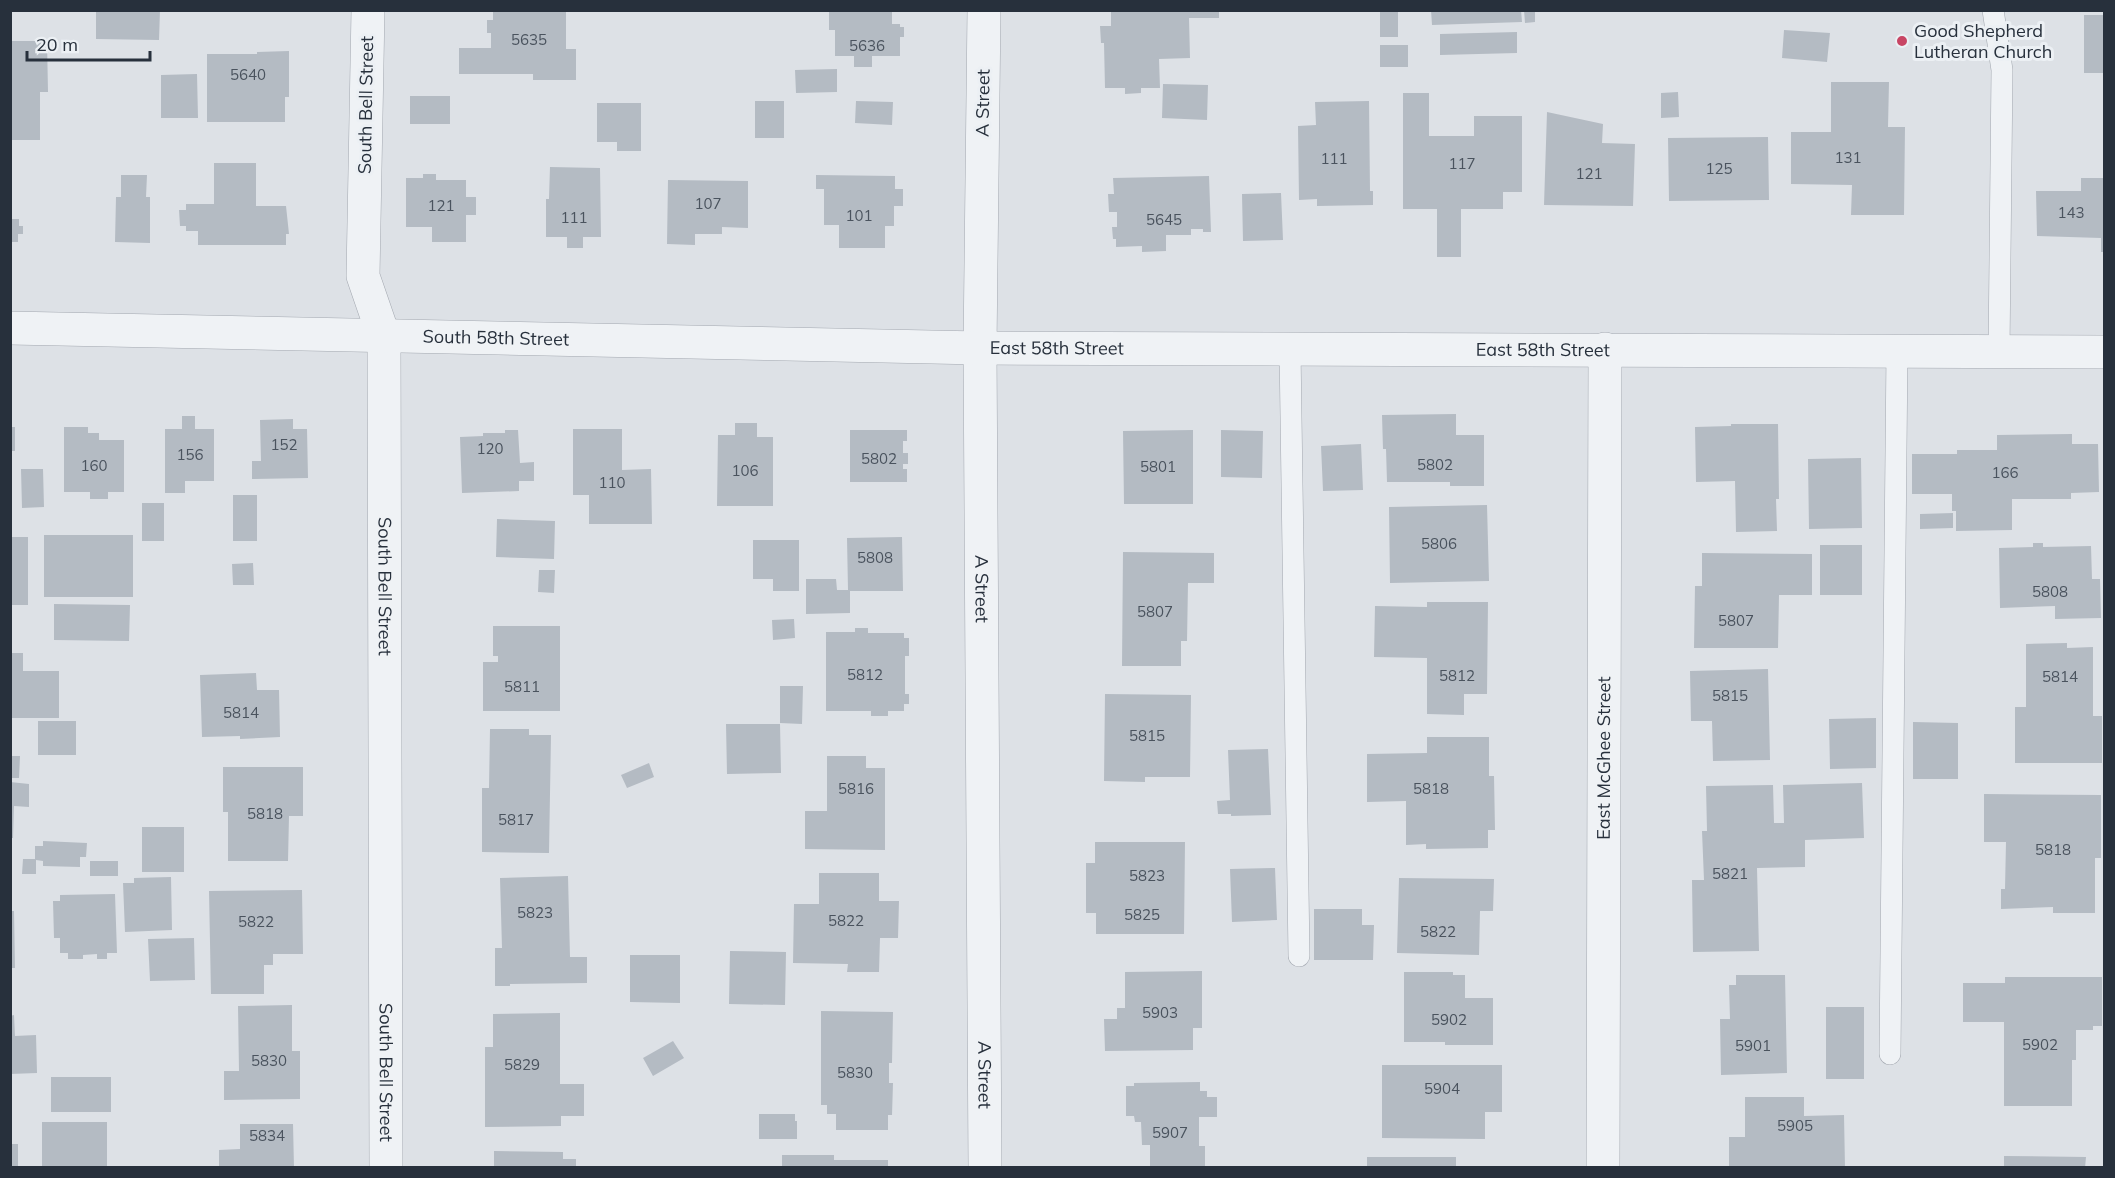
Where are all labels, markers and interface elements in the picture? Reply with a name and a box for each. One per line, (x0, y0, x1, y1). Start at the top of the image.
place label: Good Shepherd Lutheran Church (1914, 19, 2052, 63)
scale bar (27, 24, 150, 62)
house number: 5635 (511, 30, 547, 49)
text: 20 m (36, 33, 78, 56)
marker: Good Shepherd Lutheran Church (1895, 34, 1909, 48)
street label: South Bell Street (353, 36, 378, 174)
house number: 5636 (849, 36, 885, 55)
house number: 5640 (230, 65, 266, 84)
street label: A Street (970, 69, 995, 137)
house number: 131 (1834, 148, 1862, 167)
house number: 111 (1320, 149, 1348, 168)
house number: 117 (1448, 154, 1476, 173)
house number: 125 (1705, 159, 1733, 178)
house number: 121 (1575, 164, 1603, 183)
house number: 107 (694, 194, 722, 213)
house number: 121 (427, 196, 455, 215)
house number: 143 (2057, 203, 2085, 222)
house number: 101 (845, 206, 873, 225)
house number: 111 (560, 208, 588, 227)
house number: 5645 (1146, 210, 1182, 229)
street label: South 58th Street (422, 325, 569, 351)
street label: East 58th Street (990, 336, 1124, 360)
street label: East 58th Street (1476, 338, 1610, 361)
house number: 152 (270, 435, 298, 454)
house number: 120 (476, 439, 504, 458)
house number: 156 (176, 445, 204, 464)
house number: 5802 (861, 449, 897, 468)
house number: 5802 (1417, 455, 1453, 474)
house number: 160 (80, 456, 108, 475)
house number: 5801 (1140, 457, 1176, 476)
house number: 106 (731, 461, 759, 480)
house number: 166 (1991, 463, 2019, 482)
house number: 110 (598, 473, 626, 492)
street label: South Bell Street (373, 517, 397, 656)
house number: 5806 (1421, 534, 1457, 553)
house number: 5808 (857, 548, 893, 567)
street label: A Street (970, 555, 994, 623)
house number: 5808 (2032, 582, 2068, 601)
house number: 5807 (1137, 602, 1173, 621)
house number: 5807 (1718, 611, 1754, 630)
house number: 5812 (847, 665, 883, 684)
house number: 5812 (1439, 666, 1475, 685)
house number: 5814 (2042, 667, 2078, 686)
street label: East McGhee Street (1592, 676, 1615, 840)
house number: 5811 (504, 677, 540, 696)
house number: 5815 (1712, 686, 1748, 705)
house number: 5814 (223, 703, 259, 722)
house number: 5815 (1129, 726, 1165, 745)
house number: 5816 (838, 779, 874, 798)
house number: 5818 (1413, 779, 1449, 798)
house number: 5818 (247, 804, 283, 823)
house number: 5817 (498, 810, 534, 829)
house number: 5818 (2035, 840, 2071, 859)
house number: 5821 (1712, 864, 1748, 883)
house number: 5823 (1129, 866, 1165, 885)
house number: 5823 (517, 903, 553, 922)
house number: 5825 (1124, 905, 1160, 924)
house number: 5822 (828, 911, 864, 930)
house number: 5822 (238, 912, 274, 931)
house number: 5822 (1420, 922, 1456, 941)
street label: South Bell Street (375, 1003, 398, 1142)
house number: 5903 (1142, 1003, 1178, 1022)
house number: 5902 (1431, 1010, 1467, 1029)
house number: 5902 (2022, 1035, 2058, 1054)
house number: 5901 (1735, 1036, 1771, 1055)
street label: A Street (973, 1041, 997, 1109)
house number: 5830 (251, 1051, 287, 1070)
house number: 5829 (504, 1055, 540, 1074)
house number: 5830 (837, 1063, 873, 1082)
house number: 5904 (1424, 1079, 1460, 1098)
house number: 5905 (1777, 1116, 1813, 1135)
house number: 5907 (1152, 1123, 1188, 1142)
house number: 5834 (249, 1126, 285, 1145)

